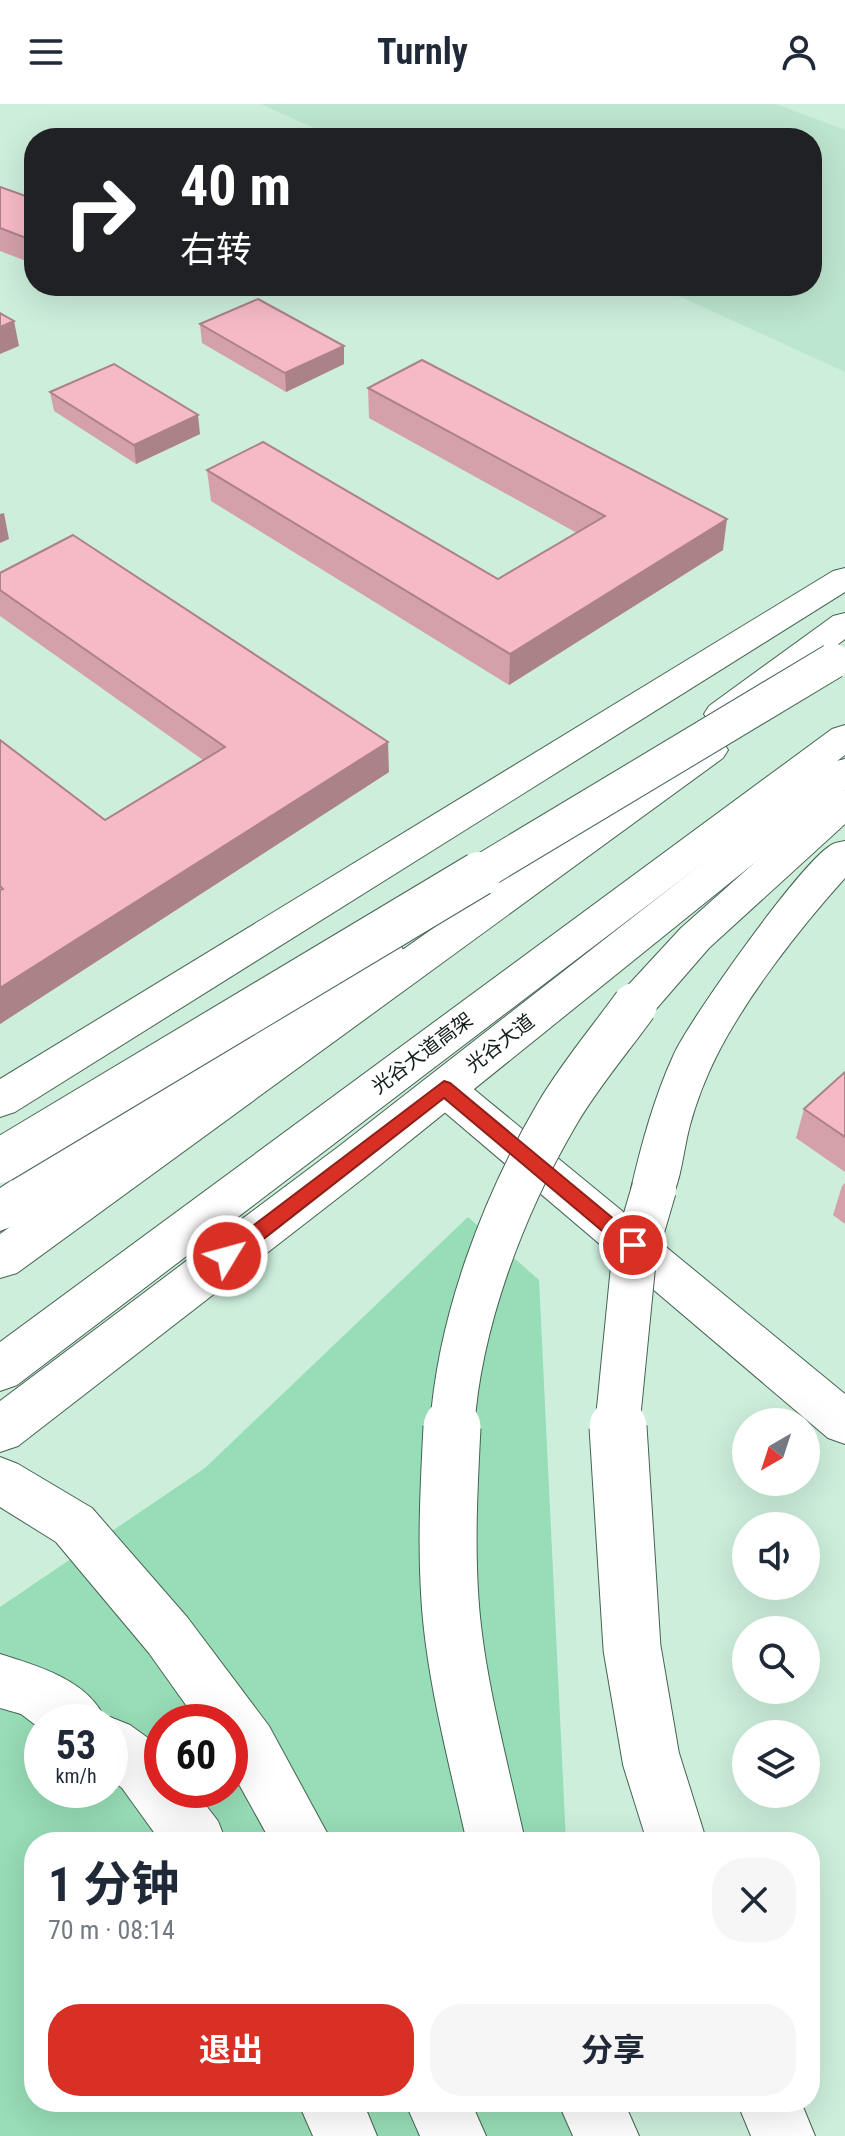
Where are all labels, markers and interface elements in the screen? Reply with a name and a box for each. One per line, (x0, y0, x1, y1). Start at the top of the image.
icon: menu (24, 30, 68, 74)
icon: person (777, 30, 821, 74)
text: Turnly (377, 31, 468, 73)
text: 40 m (180, 153, 291, 219)
icon: right (48, 160, 152, 264)
text: 右转 (180, 229, 252, 271)
street label: 光谷大道高架 (367, 1007, 477, 1099)
street label: 光谷大道 (461, 1009, 539, 1077)
pin (599, 1211, 667, 1279)
position arrow (185, 1214, 269, 1298)
icon: arrive (611, 1223, 655, 1267)
north arrow (732, 1408, 820, 1496)
map controls (732, 1408, 820, 1808)
button: sound (732, 1512, 820, 1600)
button: search (732, 1616, 820, 1704)
speed limit sign: 60 (144, 1704, 248, 1808)
button: layers (732, 1720, 820, 1808)
text: 53 (56, 1722, 96, 1769)
text: km/h (55, 1764, 97, 1788)
text: 1 分钟 (48, 1856, 179, 1913)
button: close (712, 1858, 796, 1942)
text: 70 m · 08:14 (48, 1915, 175, 1945)
button: 退出 (48, 2004, 414, 2096)
button: 分享 (430, 2004, 796, 2096)

